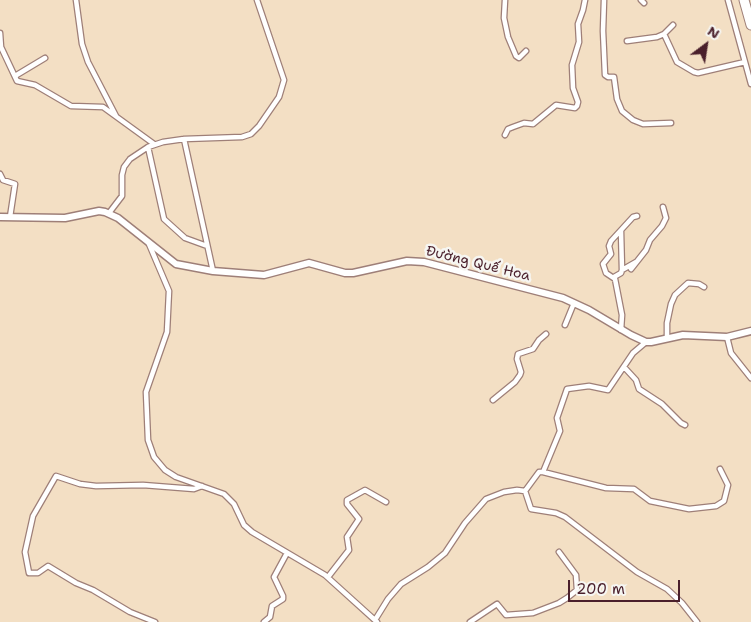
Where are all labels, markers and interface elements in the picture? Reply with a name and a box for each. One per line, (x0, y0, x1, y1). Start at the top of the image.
north arrow (681, 20, 731, 70)
text: N (704, 22, 723, 43)
street label: Đường Quế Hoa (424, 243, 532, 285)
scale bar (571, 570, 684, 602)
text: 200 m (576, 579, 625, 599)

